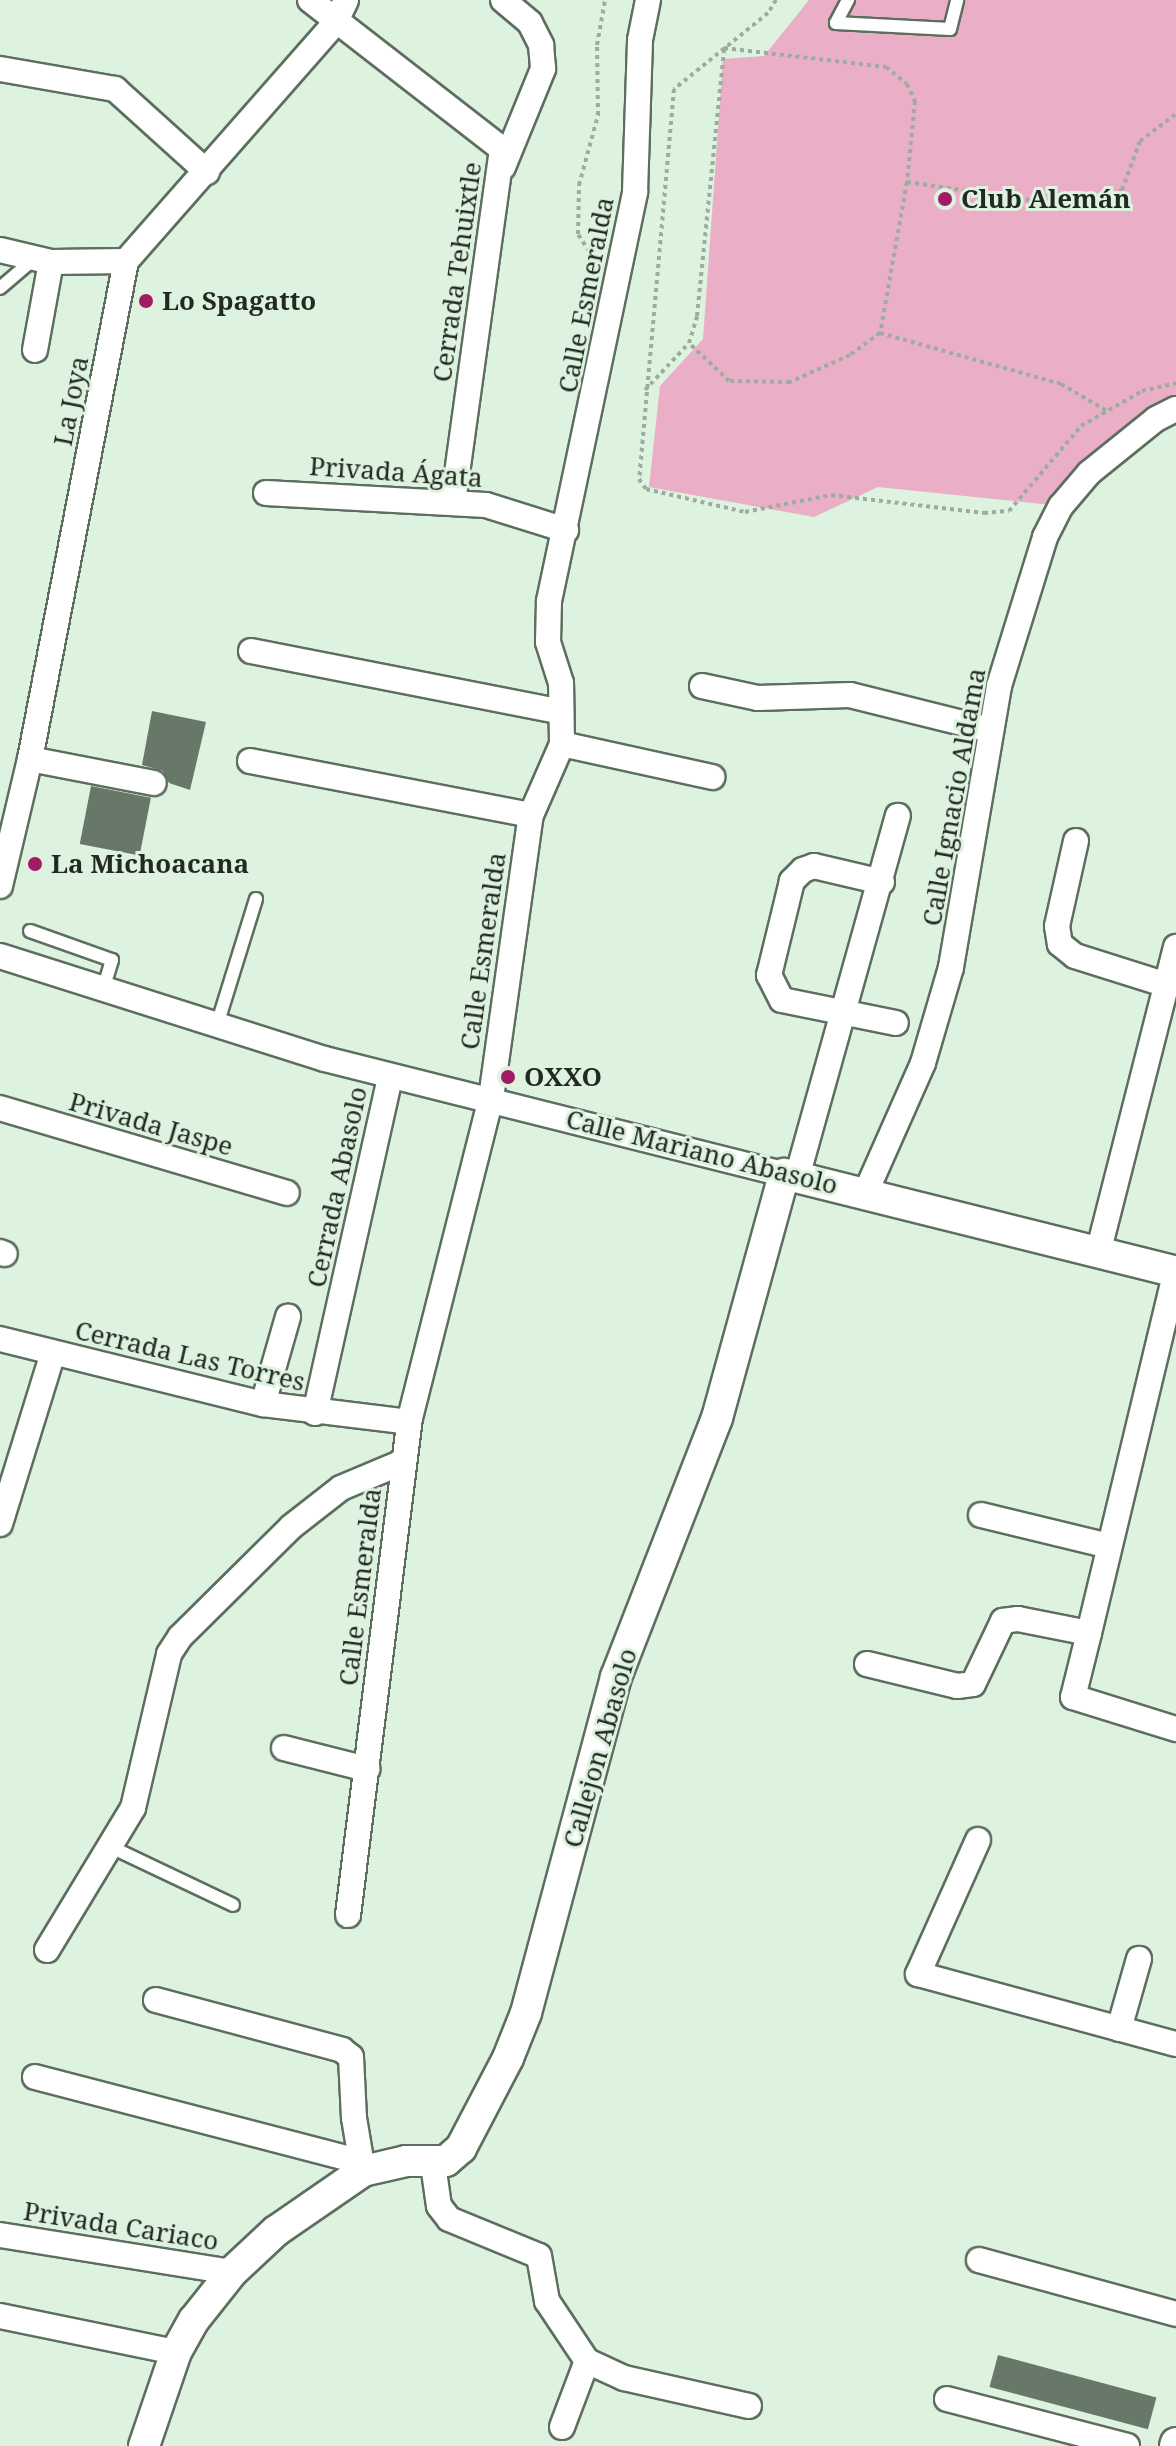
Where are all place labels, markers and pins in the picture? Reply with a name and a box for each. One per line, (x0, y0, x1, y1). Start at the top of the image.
place label: Club Alemán (961, 183, 1131, 215)
marker: Club Alemán (936, 190, 954, 208)
place label: Lo Spagatto (162, 285, 316, 317)
marker: Lo Spagatto (137, 292, 155, 310)
place label: La Michoacana (51, 848, 249, 880)
marker: La Michoacana (26, 855, 44, 873)
place label: OXXO (524, 1061, 602, 1093)
marker: OXXO (499, 1068, 517, 1086)

